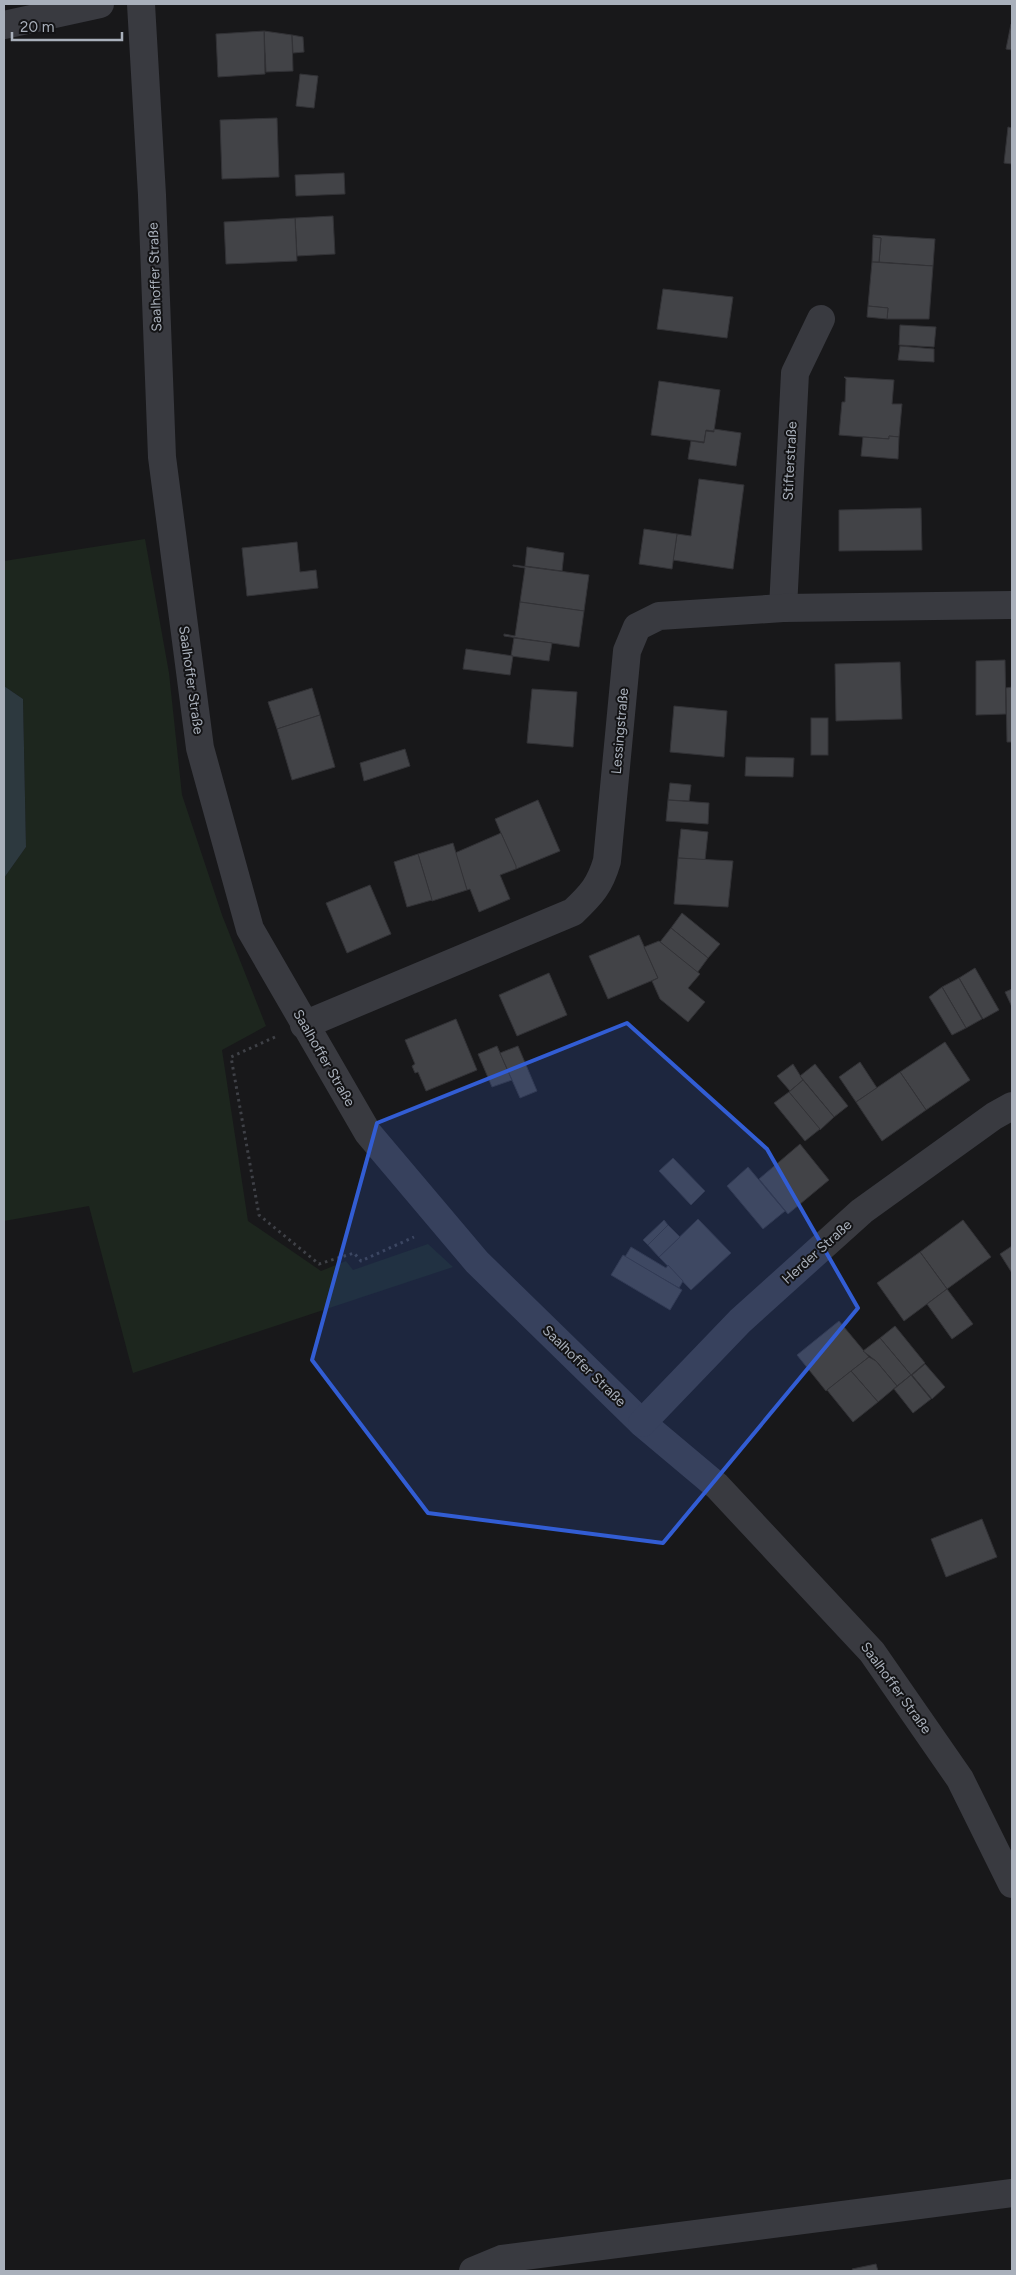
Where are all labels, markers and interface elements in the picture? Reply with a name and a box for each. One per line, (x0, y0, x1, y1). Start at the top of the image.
scale bar (12, 10, 122, 42)
text: 20 m (20, 18, 54, 36)
street label: Saalhoffer Straße (145, 222, 165, 332)
street label: Stifterstraße (779, 421, 801, 501)
street label: Saalhoffer Straße (175, 625, 207, 736)
street label: Lessingstraße (608, 687, 632, 775)
street label: Saalhoffer Straße (289, 1006, 359, 1110)
street label: Herder Straße (779, 1216, 856, 1288)
street label: Saalhoffer Straße (539, 1322, 629, 1410)
street label: Saalhoffer Straße (857, 1639, 935, 1737)

